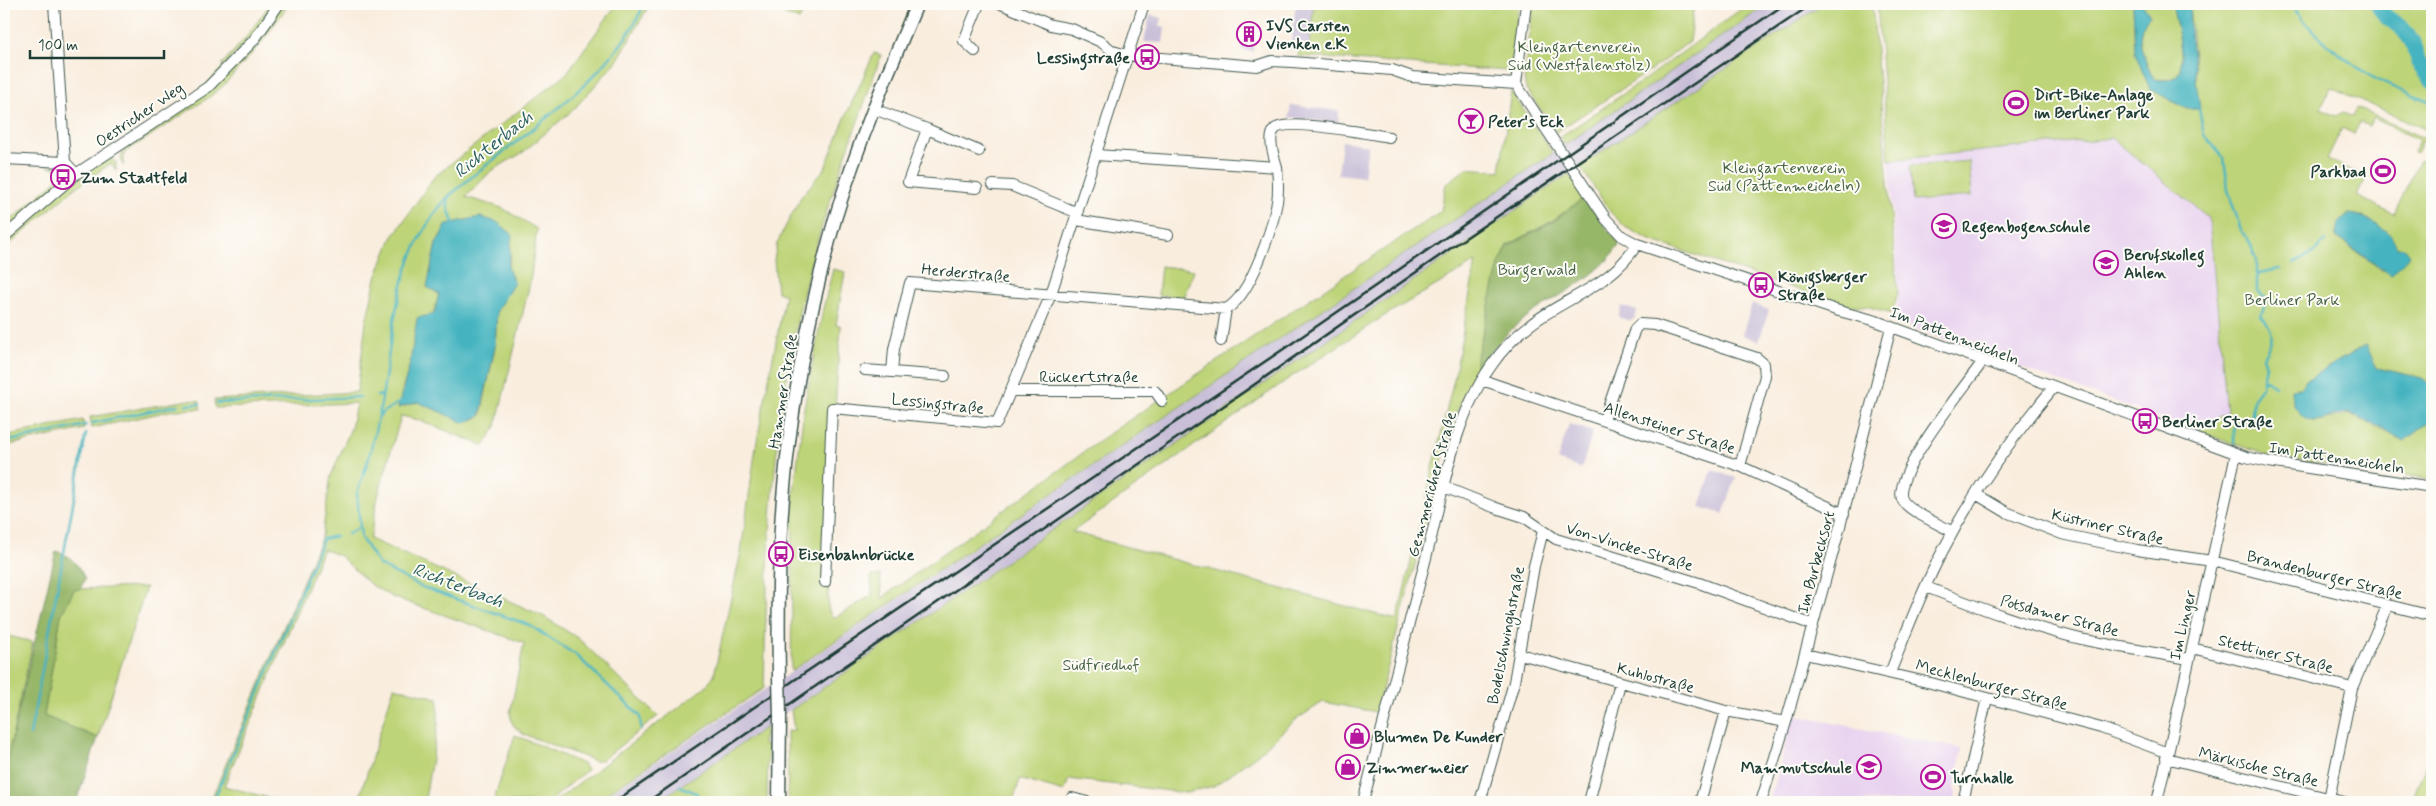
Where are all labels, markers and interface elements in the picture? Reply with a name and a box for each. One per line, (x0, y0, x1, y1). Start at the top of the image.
place label: IVS Carsten Vienken e.K (1266, 16, 1350, 55)
building icon: IVS Carsten Vienken e.K (1236, 21, 1262, 47)
scale bar (30, 28, 164, 60)
text: 100 m (38, 36, 78, 56)
park label: Kleingartenverein Süd (Westfalenstolz) (1508, 37, 1650, 76)
bus stop icon: Lessingstraße (1134, 44, 1160, 70)
place label: Lessingstraße (1037, 48, 1130, 71)
street label: Oestricher Weg (92, 78, 189, 153)
place label: Dirt-Bike-Anlage im Berliner Park (2034, 85, 2154, 124)
sports icon: Dirt-Bike-Anlage im Berliner Park (2003, 90, 2029, 116)
water label: Richterbach (449, 105, 538, 184)
bar icon: Peter's Eck (1458, 108, 1484, 134)
place label: Peter's Eck (1488, 112, 1564, 133)
park label: Kleingartenverein Süd (Pattenmeicheln) (1708, 158, 1860, 197)
sports icon: Parkbad (2370, 158, 2396, 184)
place label: Parkbad (2310, 162, 2366, 183)
bus stop icon: Zum Stadtfeld (50, 164, 76, 190)
place label: Zum Stadtfeld (80, 168, 187, 189)
school or university icon: Regenbogenschule (1931, 213, 1957, 239)
place label: Regenbogenschule (1962, 217, 2090, 240)
place label: Berufskolleg Ahlen (2124, 245, 2204, 284)
school or university icon: Berufskolleg Ahlen (2093, 250, 2119, 276)
street label: Herderstraße (920, 259, 1011, 288)
park label: Bürgerwald (1498, 260, 1576, 282)
place label: Königsberger Straße (1778, 267, 1867, 306)
bus stop icon: Königsberger Straße (1748, 272, 1774, 298)
park label: Berliner Park (2245, 290, 2339, 311)
street label: Im Pattenmeicheln (1887, 302, 2022, 371)
street label: Hammer Straße (764, 332, 803, 450)
street label: Rückertstraße (1039, 367, 1139, 388)
street label: Lessingstraße (890, 389, 985, 421)
street label: Allensteiner Straße (1601, 397, 1738, 460)
bus stop icon: Berliner Straße (2132, 408, 2158, 434)
street label: Gemmericher Straße (1403, 409, 1462, 559)
place label: Berliner Straße (2162, 412, 2273, 433)
street label: Im Pattenmeicheln (2267, 437, 2406, 480)
street label: Küstriner Straße (2049, 504, 2166, 551)
street label: Im Burbecksort (1793, 509, 1840, 616)
street label: Von-Vincke-Straße (1564, 518, 1696, 577)
bus stop icon: Eisenbahnbrücke (768, 541, 794, 567)
place label: Eisenbahnbrücke (798, 545, 915, 566)
street label: Brandenburger Straße (2244, 546, 2405, 606)
water label: Richterbach (409, 558, 507, 614)
street label: Bodelschwinghstraße (1483, 564, 1531, 706)
street label: Im Linger (2165, 588, 2202, 662)
street label: Potsdamer Straße (1998, 590, 2121, 642)
street label: Stettiner Straße (2216, 630, 2336, 679)
park label: Südfriedhof (1062, 655, 1140, 676)
street label: Mecklenburger Straße (1913, 655, 2070, 717)
street label: Kuhlostraße (1614, 658, 1697, 699)
shop icon: Blumen De Kunder (1344, 723, 1370, 749)
place label: Blumen De Kunder (1374, 727, 1503, 748)
street label: Märkische Straße (2196, 742, 2321, 793)
shop icon: Zimmermeier (1335, 754, 1361, 780)
school or university icon: Mammutschule (1856, 754, 1882, 780)
place label: Zimmermeier (1366, 758, 1469, 779)
place label: Mammutschule (1741, 758, 1852, 779)
sports icon: Turnhalle (1920, 764, 1946, 790)
place label: Turnhalle (1950, 768, 2014, 789)

